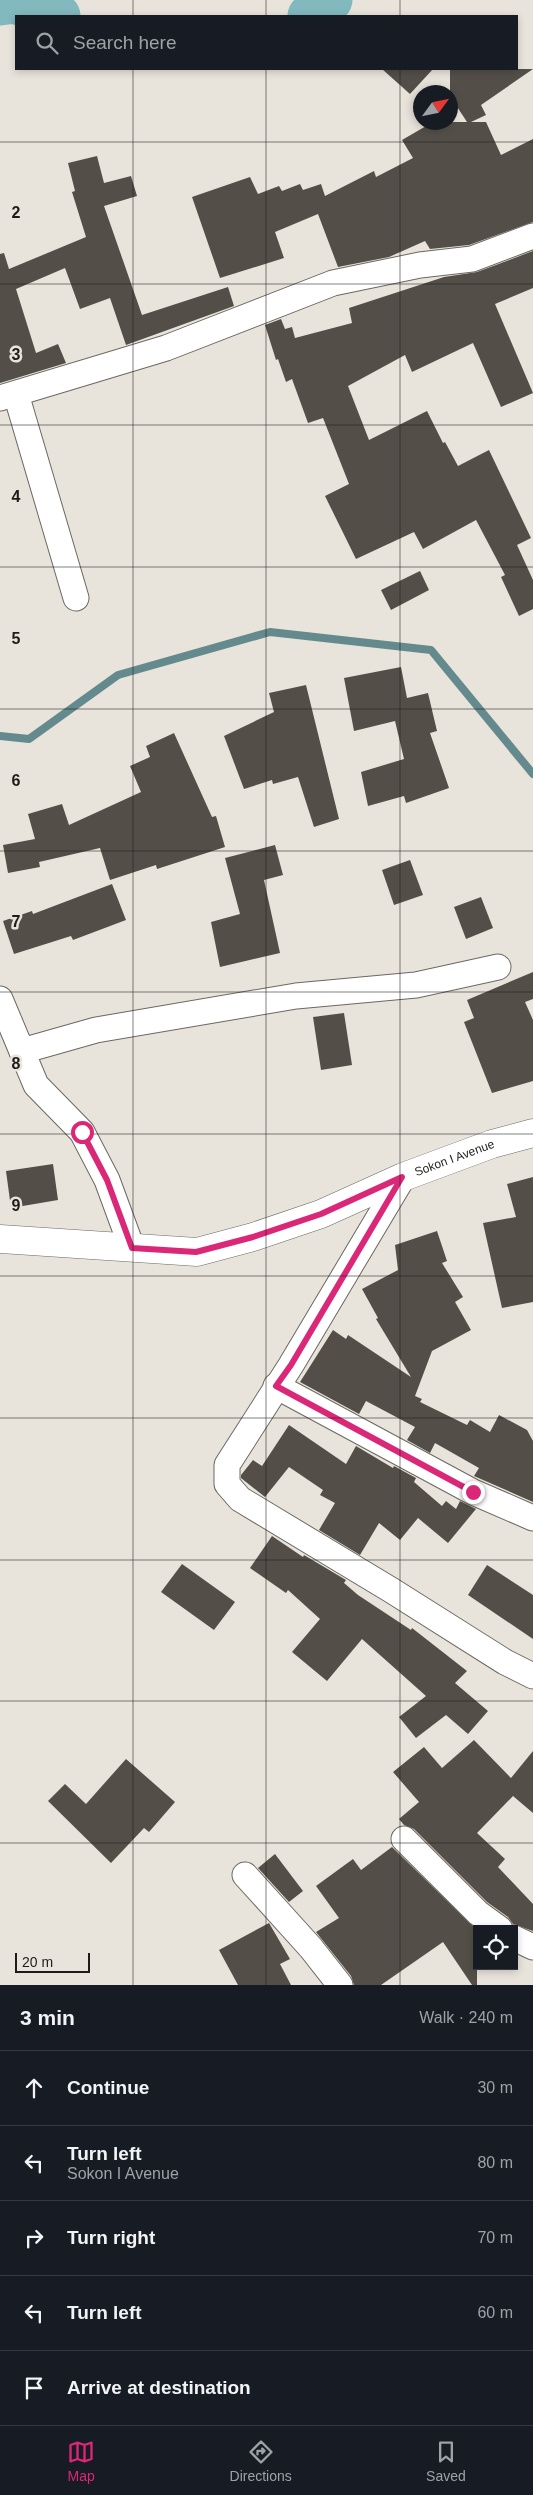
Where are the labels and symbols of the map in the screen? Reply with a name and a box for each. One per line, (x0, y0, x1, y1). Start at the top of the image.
north arrow (413, 85, 458, 130)
text: 2 (12, 204, 21, 221)
text: 3 (12, 346, 21, 363)
text: 4 (12, 488, 21, 505)
text: 5 (12, 630, 21, 647)
text: 6 (12, 772, 21, 789)
text: 7 (12, 913, 21, 930)
text: 8 (12, 1055, 21, 1072)
route start (71, 1121, 94, 1144)
street label: Sokon I Avenue (413, 1137, 497, 1179)
text: 9 (12, 1197, 21, 1214)
route end (462, 1481, 485, 1504)
scale bar (15, 1950, 90, 1973)

